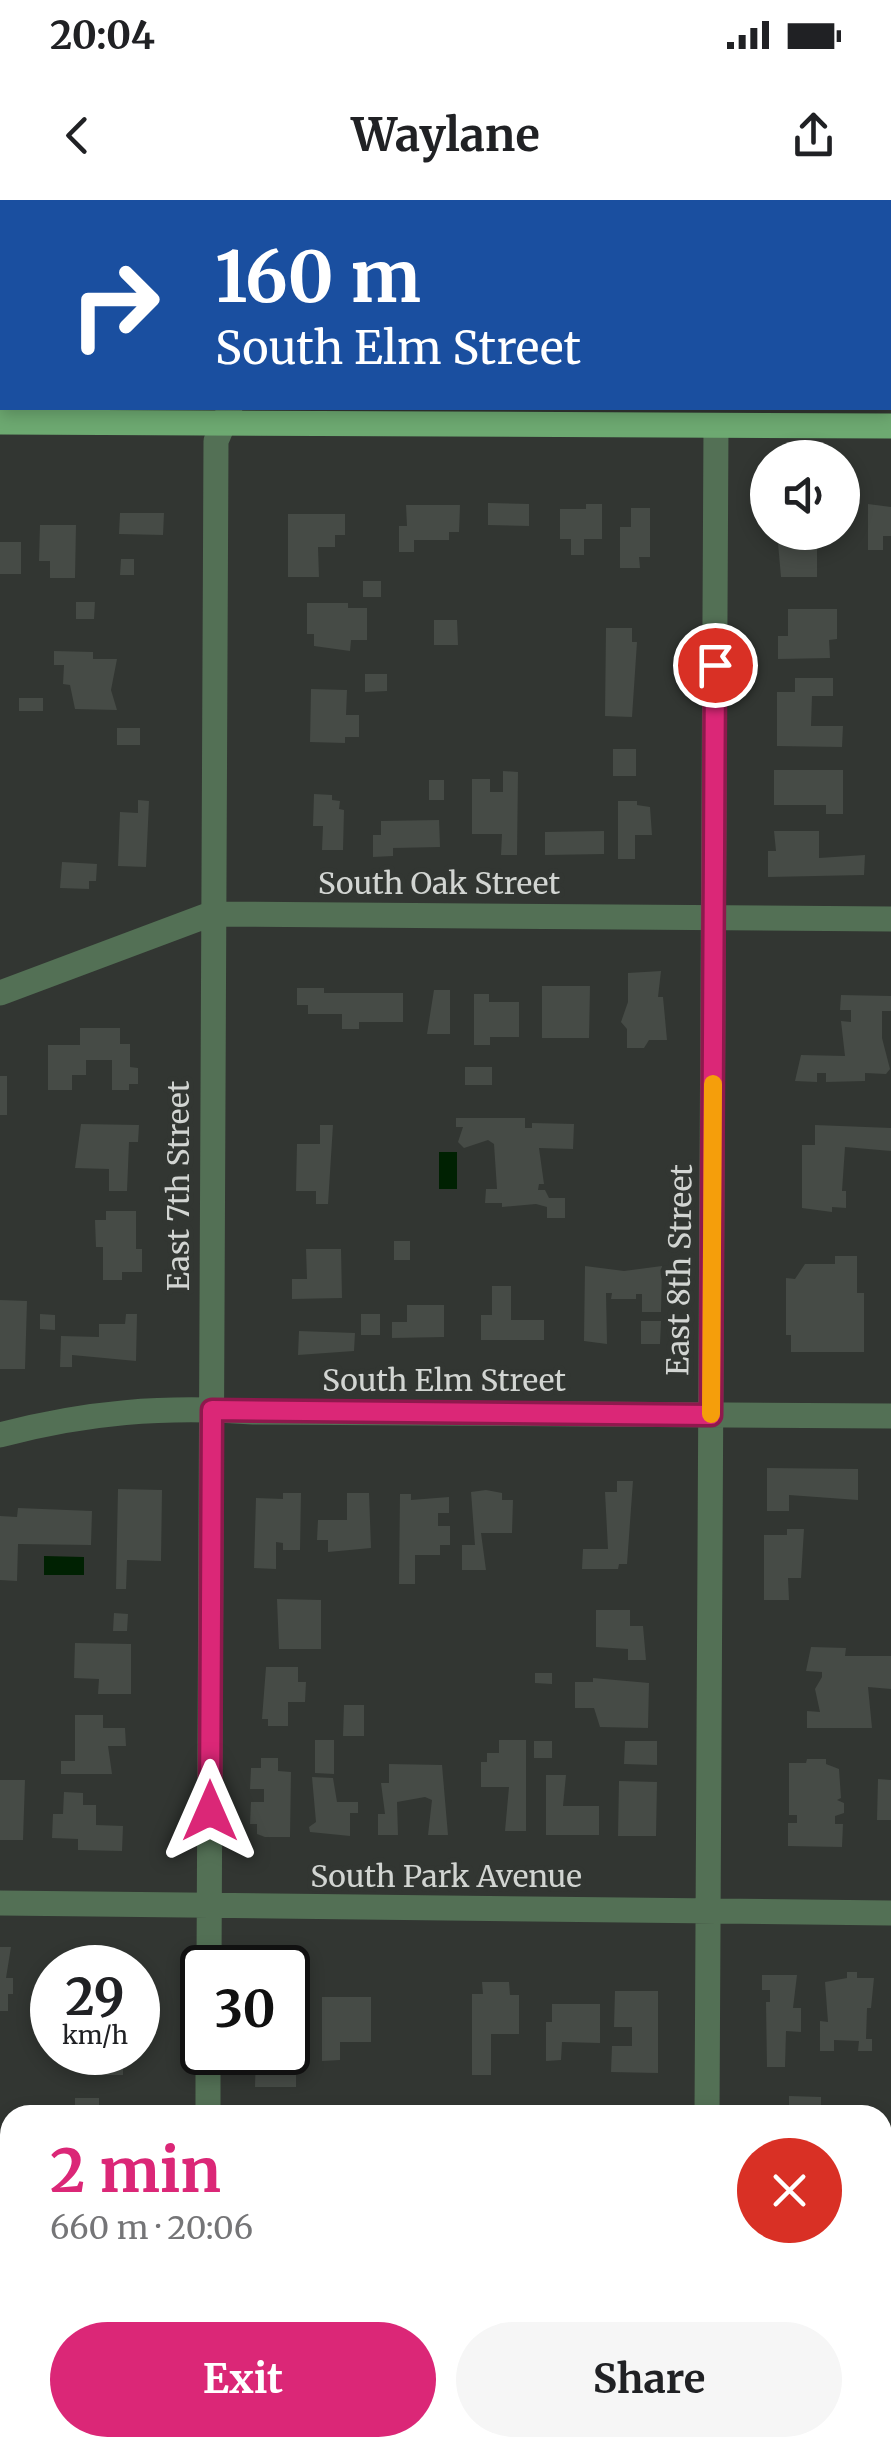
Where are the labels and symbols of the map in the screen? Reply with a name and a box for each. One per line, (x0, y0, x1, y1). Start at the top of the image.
pin (673, 623, 758, 708)
street label: South Oak Street (318, 864, 560, 902)
street label: East 7th Street (159, 1080, 197, 1291)
street label: East 8th Street (658, 1163, 700, 1376)
street label: South Elm Street (322, 1361, 566, 1399)
position arrow (158, 1759, 262, 1863)
street label: South Park Avenue (310, 1857, 582, 1895)
speed limit sign: 30 (180, 1945, 310, 2075)

